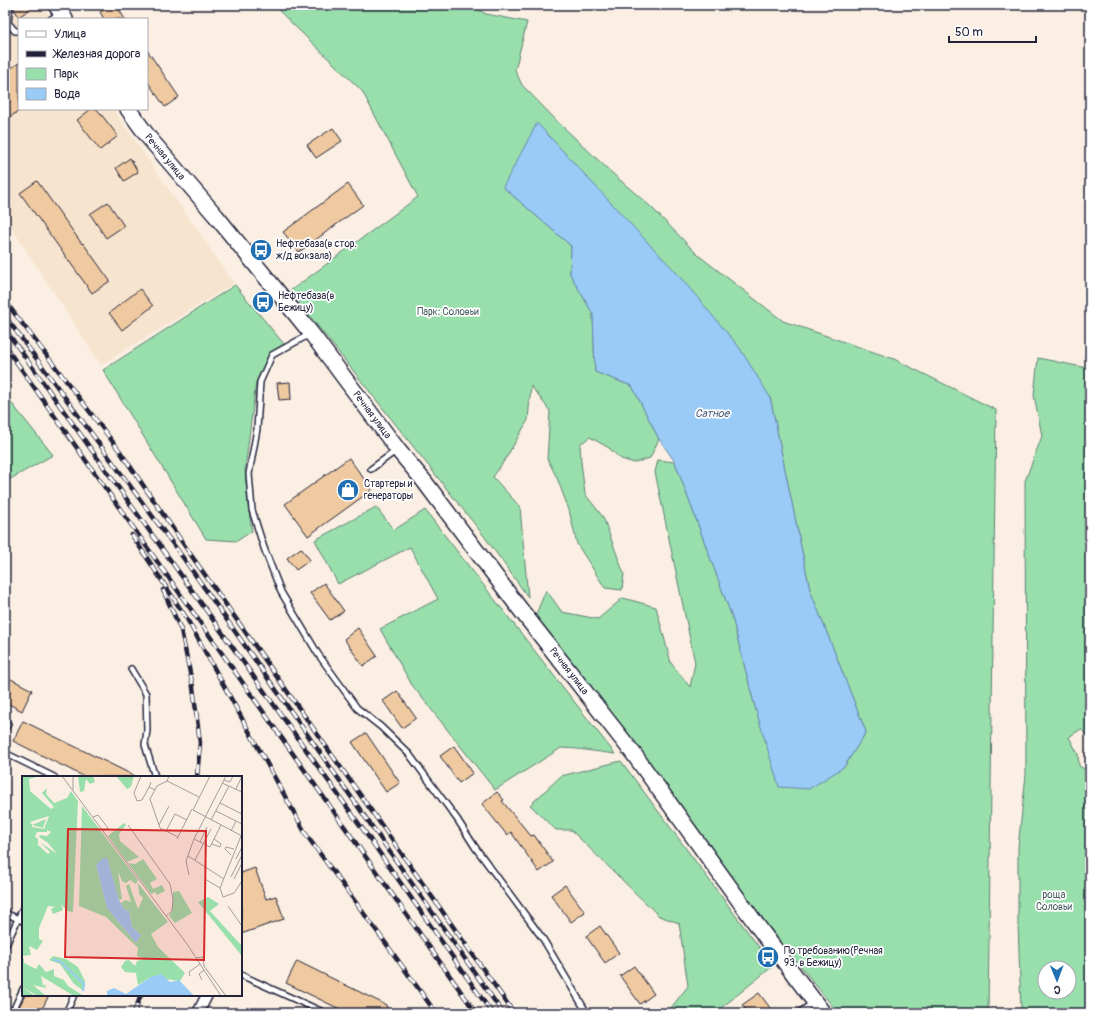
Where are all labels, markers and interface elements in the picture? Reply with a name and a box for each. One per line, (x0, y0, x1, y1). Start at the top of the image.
legend (18, 18, 148, 110)
scale bar (949, 18, 1036, 44)
text: 50 m (955, 25, 983, 40)
text: Улица (54, 27, 86, 42)
text: Железная дорога (52, 47, 141, 62)
text: Парк (54, 67, 79, 82)
text: Вода (54, 87, 80, 102)
street label: Речная улица (142, 132, 188, 183)
bus stop icon: Нефтебаза(в стор. ж/д вокзала) (248, 237, 274, 263)
place label: Нефтебаза(в стор. ж/д вокзала) (276, 238, 357, 262)
bus stop icon: Нефтебаза(в Бежицу) (250, 289, 276, 315)
place label: Нефтебаза(в Бежицу) (278, 290, 334, 314)
park label: Парк: Соловьи (417, 306, 479, 318)
street label: Речная улица (350, 389, 394, 441)
water label: Сатное (695, 407, 731, 420)
shop icon: Стартеры и генераторы (335, 477, 361, 503)
place label: Стартеры и генераторы (364, 478, 413, 502)
street label: Речная улица (547, 645, 591, 697)
inset map (22, 776, 242, 996)
park label: роща Соловьи (1036, 889, 1073, 913)
bus stop icon: По требованию(Речная 93, в Бежицу) (755, 944, 781, 970)
place label: По требованию(Речная 93, в Бежицу) (784, 945, 883, 969)
north arrow (1037, 960, 1077, 1000)
text: С (1053, 983, 1061, 996)

